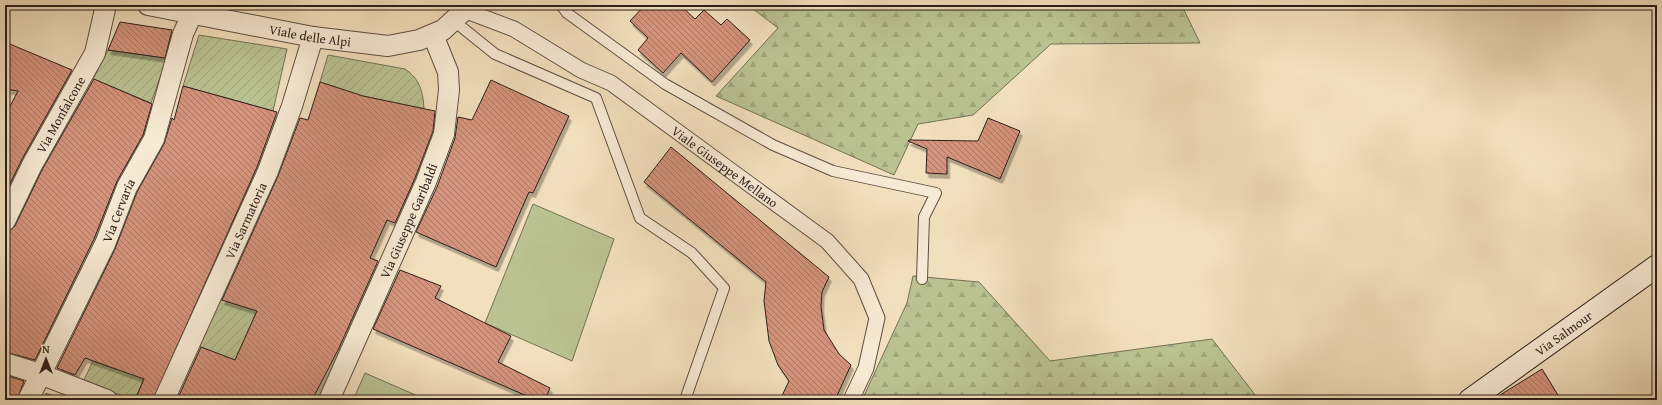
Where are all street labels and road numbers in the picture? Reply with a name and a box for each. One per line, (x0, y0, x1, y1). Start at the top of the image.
street label: Viale delle Alpi (268, 20, 352, 52)
street label: Via Monfalcone (32, 73, 90, 157)
street label: Viale Giuseppe Mellano (668, 121, 782, 212)
street label: Via Giuseppe Garibaldi (375, 160, 442, 282)
street label: Via Cervaria (97, 174, 140, 245)
street label: Via Sarmatoria (220, 179, 272, 262)
street label: Via Salmour (1531, 306, 1597, 361)

